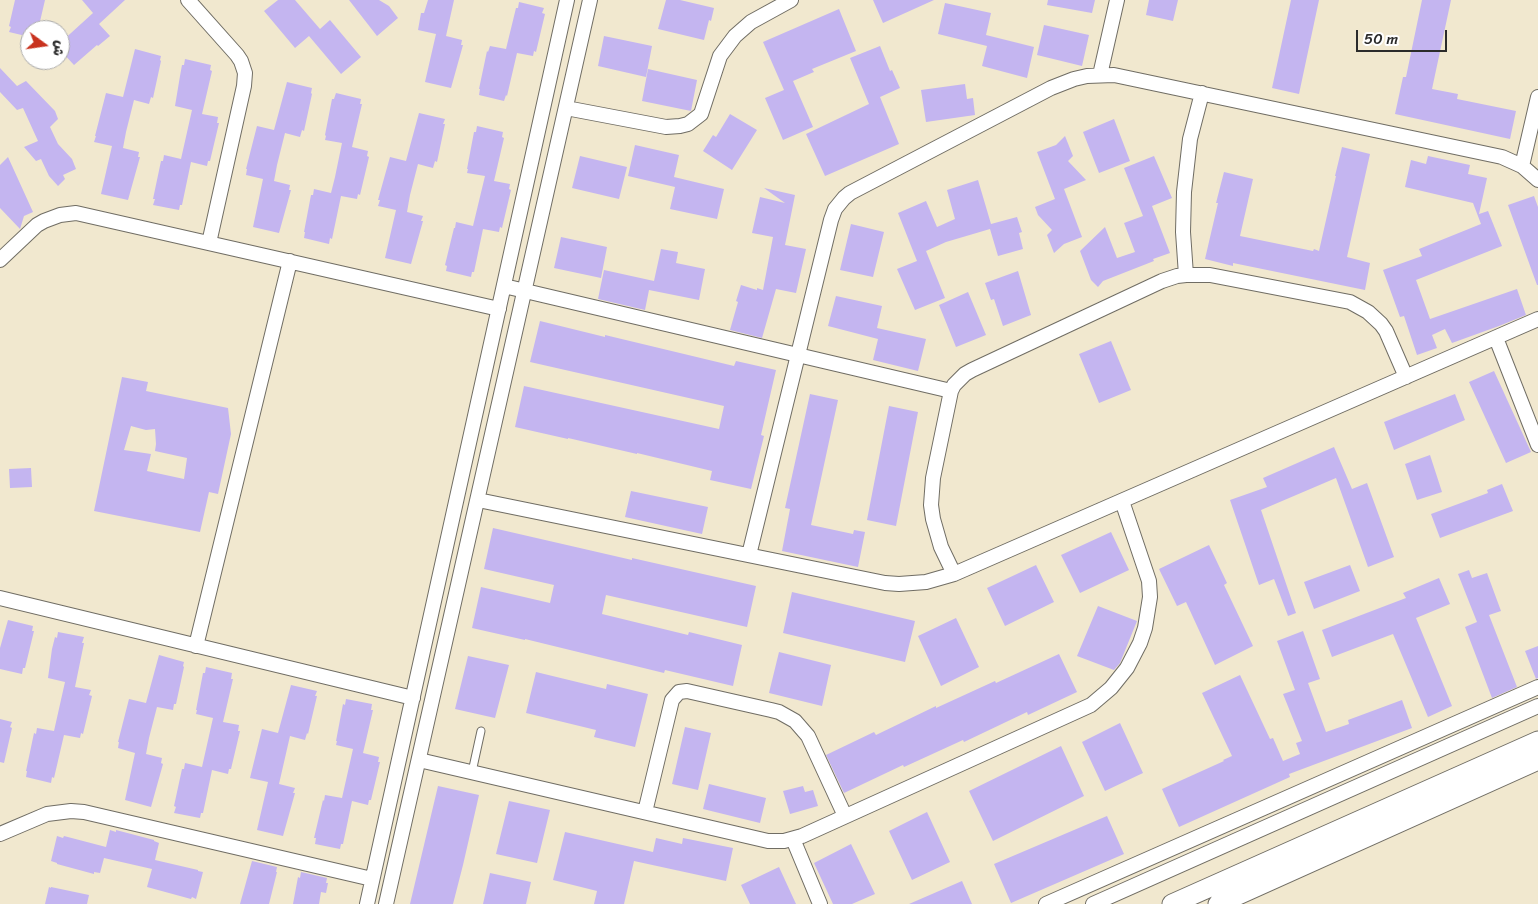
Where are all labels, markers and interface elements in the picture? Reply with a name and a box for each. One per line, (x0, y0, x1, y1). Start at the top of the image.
north arrow (20, 20, 70, 70)
scale bar (1358, 20, 1449, 52)
text: 50 m (1364, 26, 1398, 52)
text: ش (45, 38, 73, 59)

